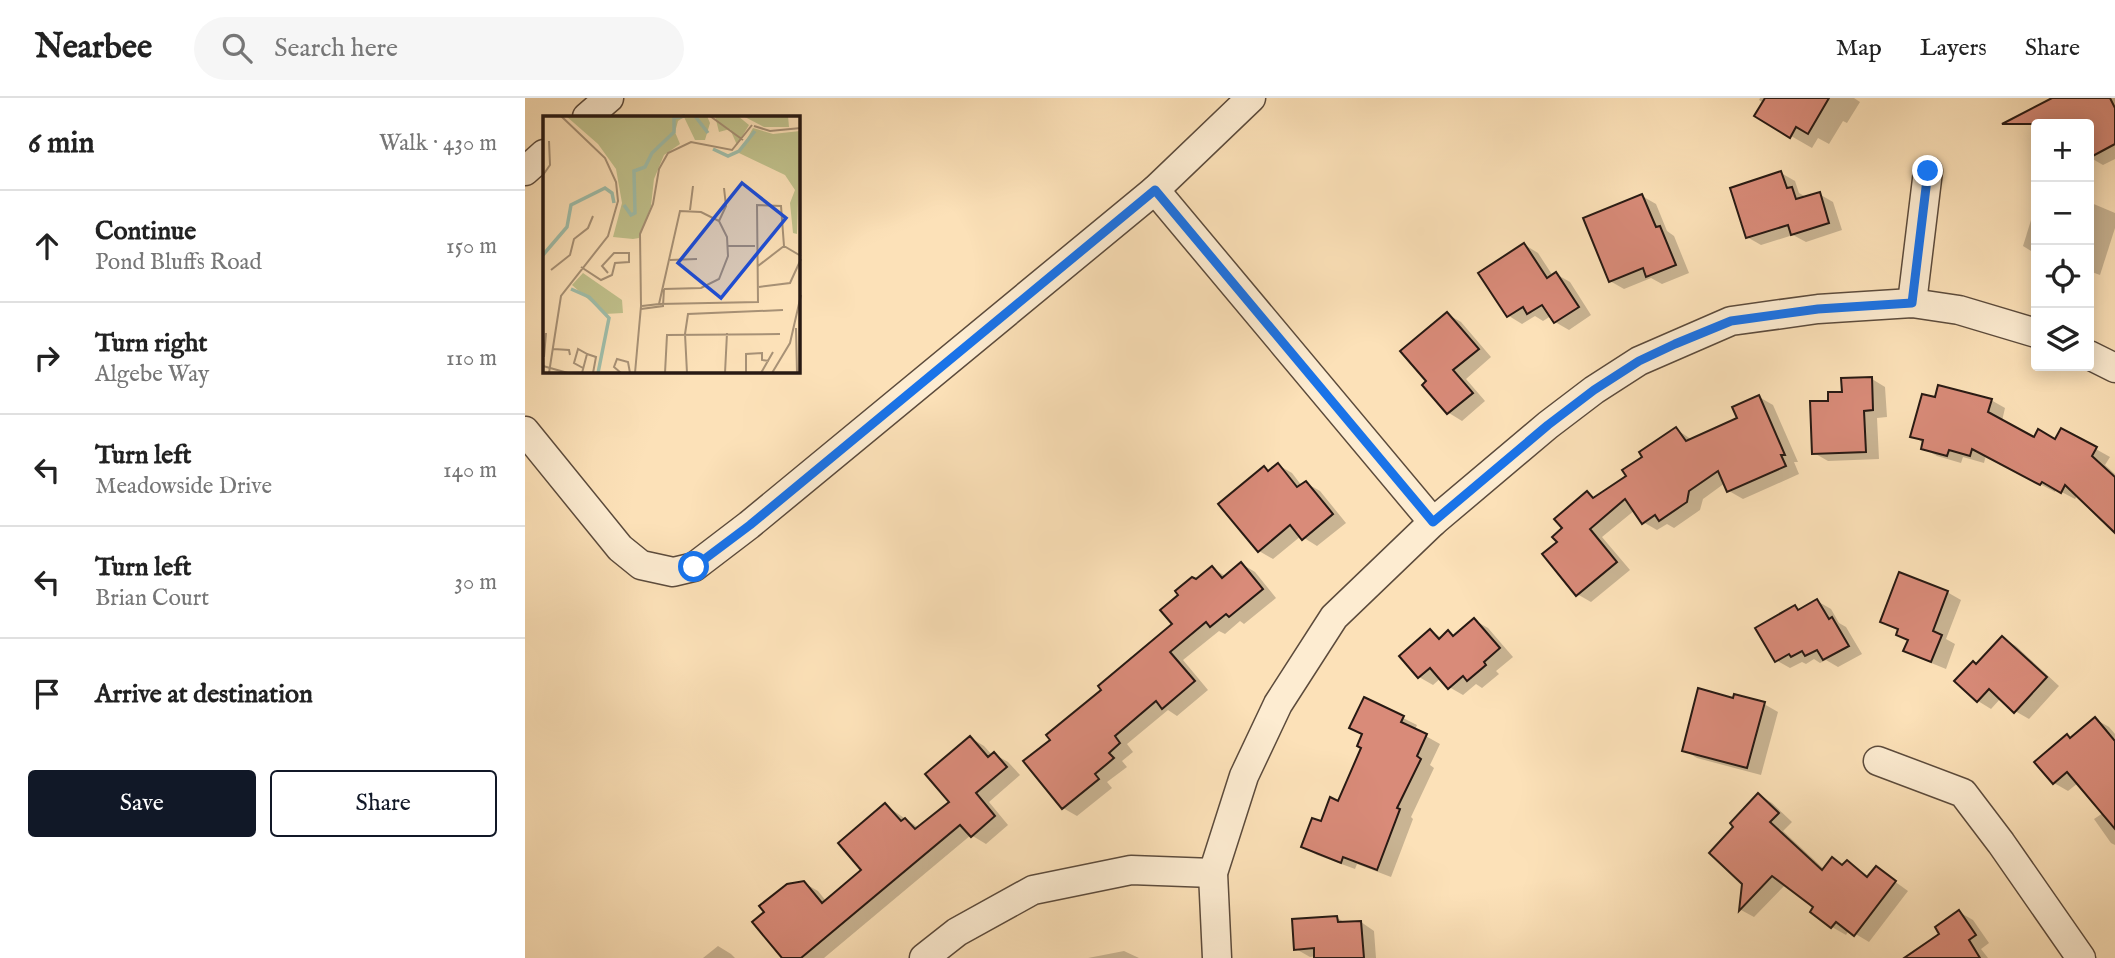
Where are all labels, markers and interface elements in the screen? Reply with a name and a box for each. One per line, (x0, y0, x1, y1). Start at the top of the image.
search box (194, 17, 684, 80)
text: Nearbee (35, 27, 152, 69)
icon: search (218, 29, 256, 67)
text: Search here (274, 32, 398, 65)
text: Map (1836, 33, 1882, 64)
text: Layers (1920, 33, 1987, 64)
text: Share (2025, 33, 2080, 64)
inset map (543, 116, 800, 373)
map controls (2031, 119, 2094, 371)
button: + (2031, 119, 2094, 182)
text: 6 min (28, 125, 94, 163)
text: Walk · 430 m (379, 129, 497, 158)
route end (1912, 155, 1943, 186)
button: − (2031, 182, 2094, 245)
text: Continue (95, 215, 196, 248)
icon: ahead (28, 227, 66, 265)
text: 150 m (446, 232, 497, 261)
button: locate (2031, 245, 2094, 308)
text: Pond Bluffs Road (95, 248, 262, 277)
button: layers (2031, 308, 2094, 371)
text: Turn right (95, 327, 208, 360)
icon: right (28, 339, 66, 377)
text: 110 m (446, 344, 497, 373)
text: Algebe Way (95, 360, 209, 389)
text: Turn left (95, 439, 192, 472)
icon: left (28, 451, 66, 489)
text: 140 m (443, 456, 497, 485)
text: Meadowside Drive (95, 472, 272, 501)
text: Turn left (95, 551, 192, 584)
route start (678, 551, 709, 582)
icon: left (28, 563, 66, 601)
text: 30 m (454, 568, 497, 597)
text: Brian Court (95, 584, 209, 613)
icon: arrive (28, 675, 66, 713)
text: Arrive at destination (95, 678, 313, 711)
button: Save (28, 770, 256, 837)
button: Share (270, 770, 497, 837)

